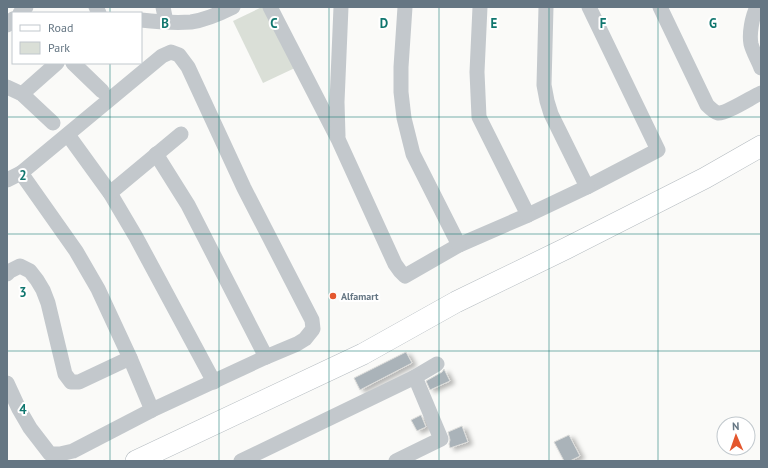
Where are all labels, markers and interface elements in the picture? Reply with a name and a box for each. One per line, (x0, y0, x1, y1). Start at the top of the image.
legend (12, 12, 142, 64)
text: B (161, 15, 169, 32)
text: C (270, 15, 278, 32)
text: D (380, 15, 388, 32)
text: E (491, 15, 498, 32)
text: F (600, 15, 607, 32)
text: G (709, 15, 717, 32)
text: Road (48, 20, 73, 35)
text: Park (48, 40, 70, 55)
text: 2 (19, 167, 27, 184)
text: 3 (19, 284, 27, 301)
place label: Alfamart (341, 290, 379, 303)
marker: Alfamart (328, 291, 338, 301)
text: 4 (19, 401, 27, 418)
north arrow (716, 416, 756, 456)
text: N (732, 419, 740, 433)

